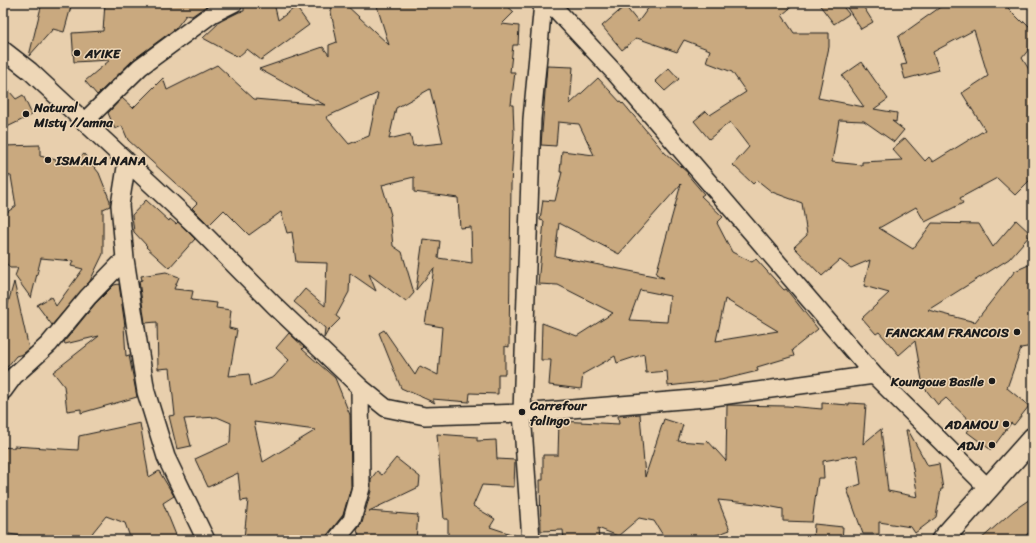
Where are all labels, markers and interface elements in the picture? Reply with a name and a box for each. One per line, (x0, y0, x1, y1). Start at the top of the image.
place label: AYIKE (84, 42, 122, 65)
marker: AYIKE (72, 48, 82, 58)
place label: Natural Misty //amna (33, 96, 113, 134)
marker: Natural Misty //amna (21, 109, 31, 119)
place label: ISMAILA NANA (55, 149, 146, 172)
marker: ISMAILA NANA (43, 155, 53, 165)
place label: FANCKAM FRANCOIS (885, 321, 1010, 344)
marker: FANCKAM FRANCOIS (1012, 327, 1022, 337)
place label: Koungoue Basile (890, 370, 984, 393)
marker: Koungoue Basile (987, 376, 997, 386)
place label: Carrefour falingo (529, 394, 588, 432)
marker: Carrefour falingo (517, 407, 527, 417)
place label: ADAMOU (944, 413, 999, 436)
marker: ADAMOU (1001, 419, 1011, 429)
place label: ADJI (957, 434, 985, 457)
marker: ADJI (987, 440, 997, 450)

